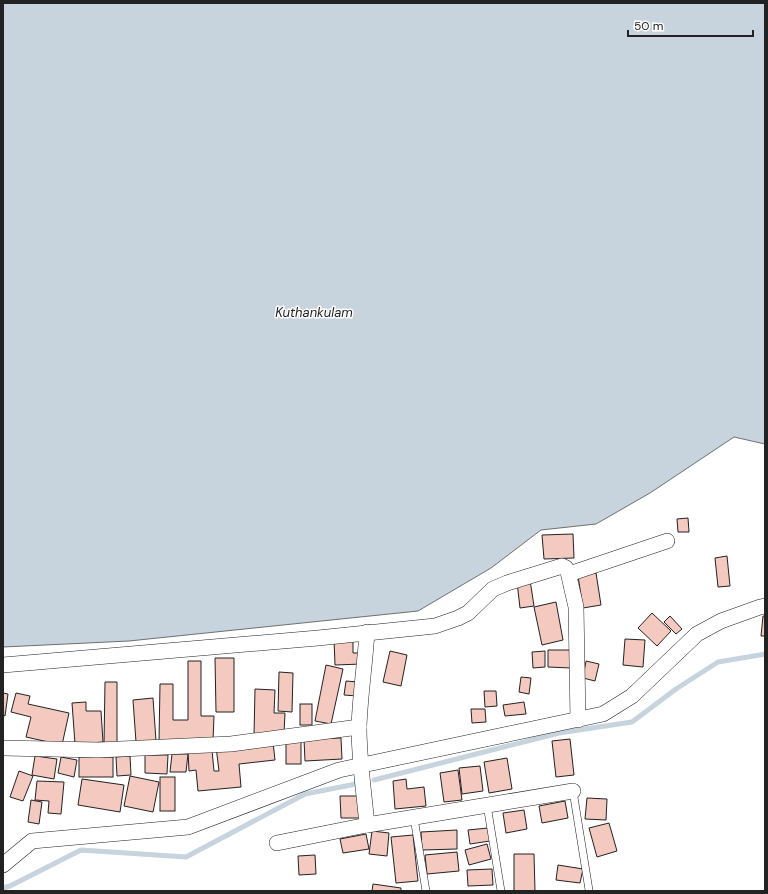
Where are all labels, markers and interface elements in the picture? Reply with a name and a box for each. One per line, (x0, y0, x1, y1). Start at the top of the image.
scale bar (628, 12, 753, 38)
text: 50 m (634, 18, 663, 34)
water label: Kuthankulam (275, 304, 353, 321)

